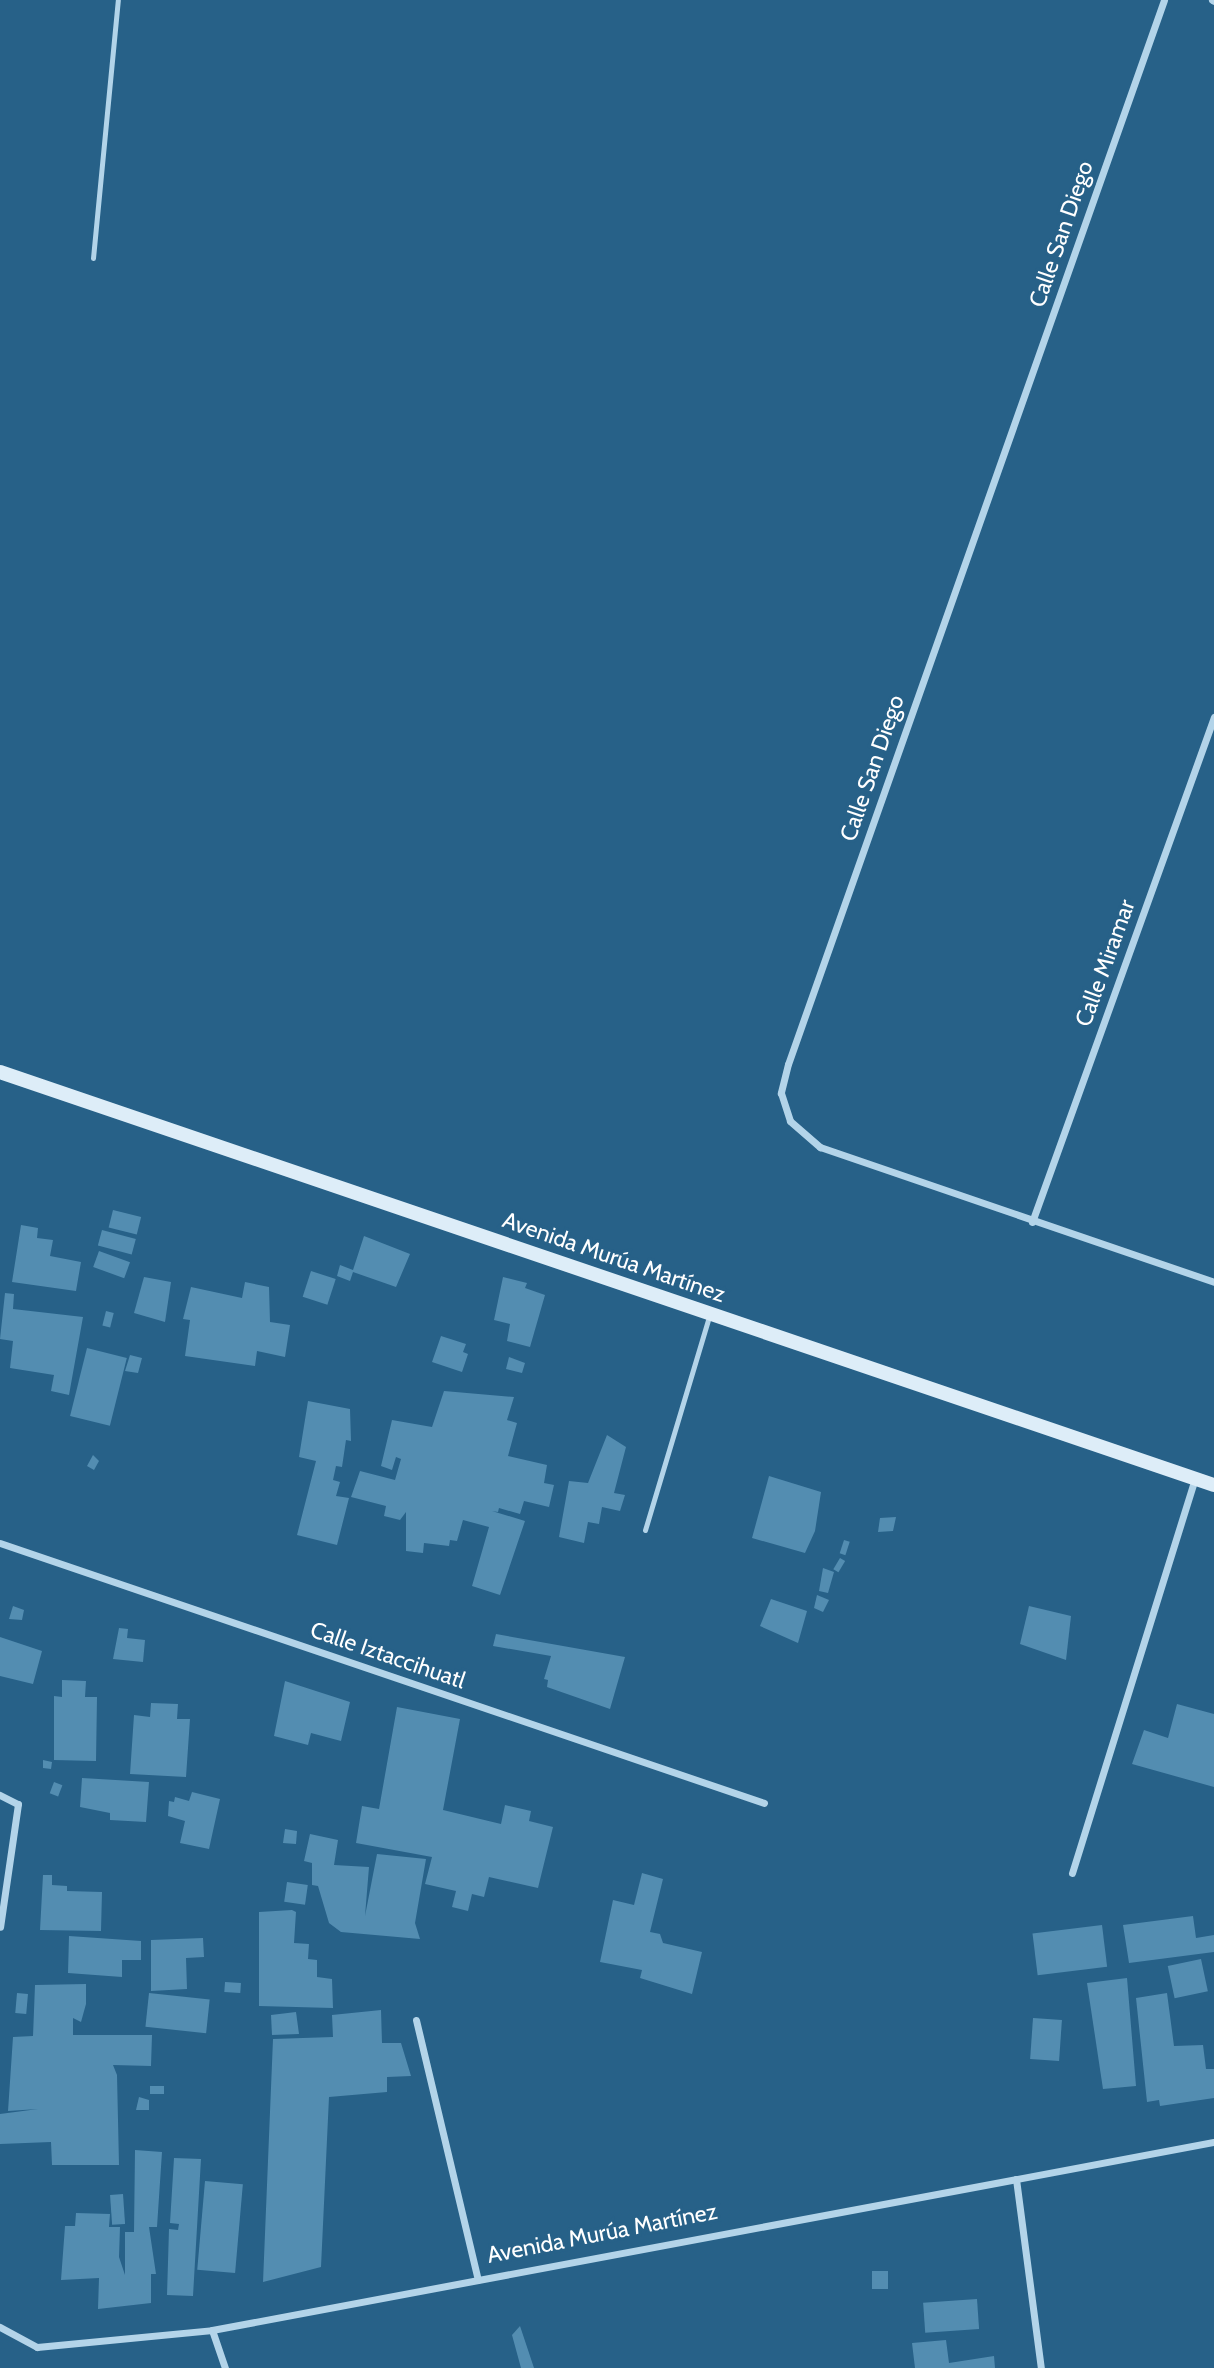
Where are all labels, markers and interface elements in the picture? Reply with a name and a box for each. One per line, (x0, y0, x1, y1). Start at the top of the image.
street label: Calle San Diego (1023, 157, 1099, 311)
street label: Calle San Diego (834, 691, 910, 845)
street label: Calle Miramar (1069, 896, 1141, 1030)
street label: Avenida Murúa Martínez (499, 1206, 729, 1308)
street label: Calle Iztaccihuatl (307, 1616, 469, 1694)
street label: Avenida Murúa Martínez (485, 2197, 719, 2269)

